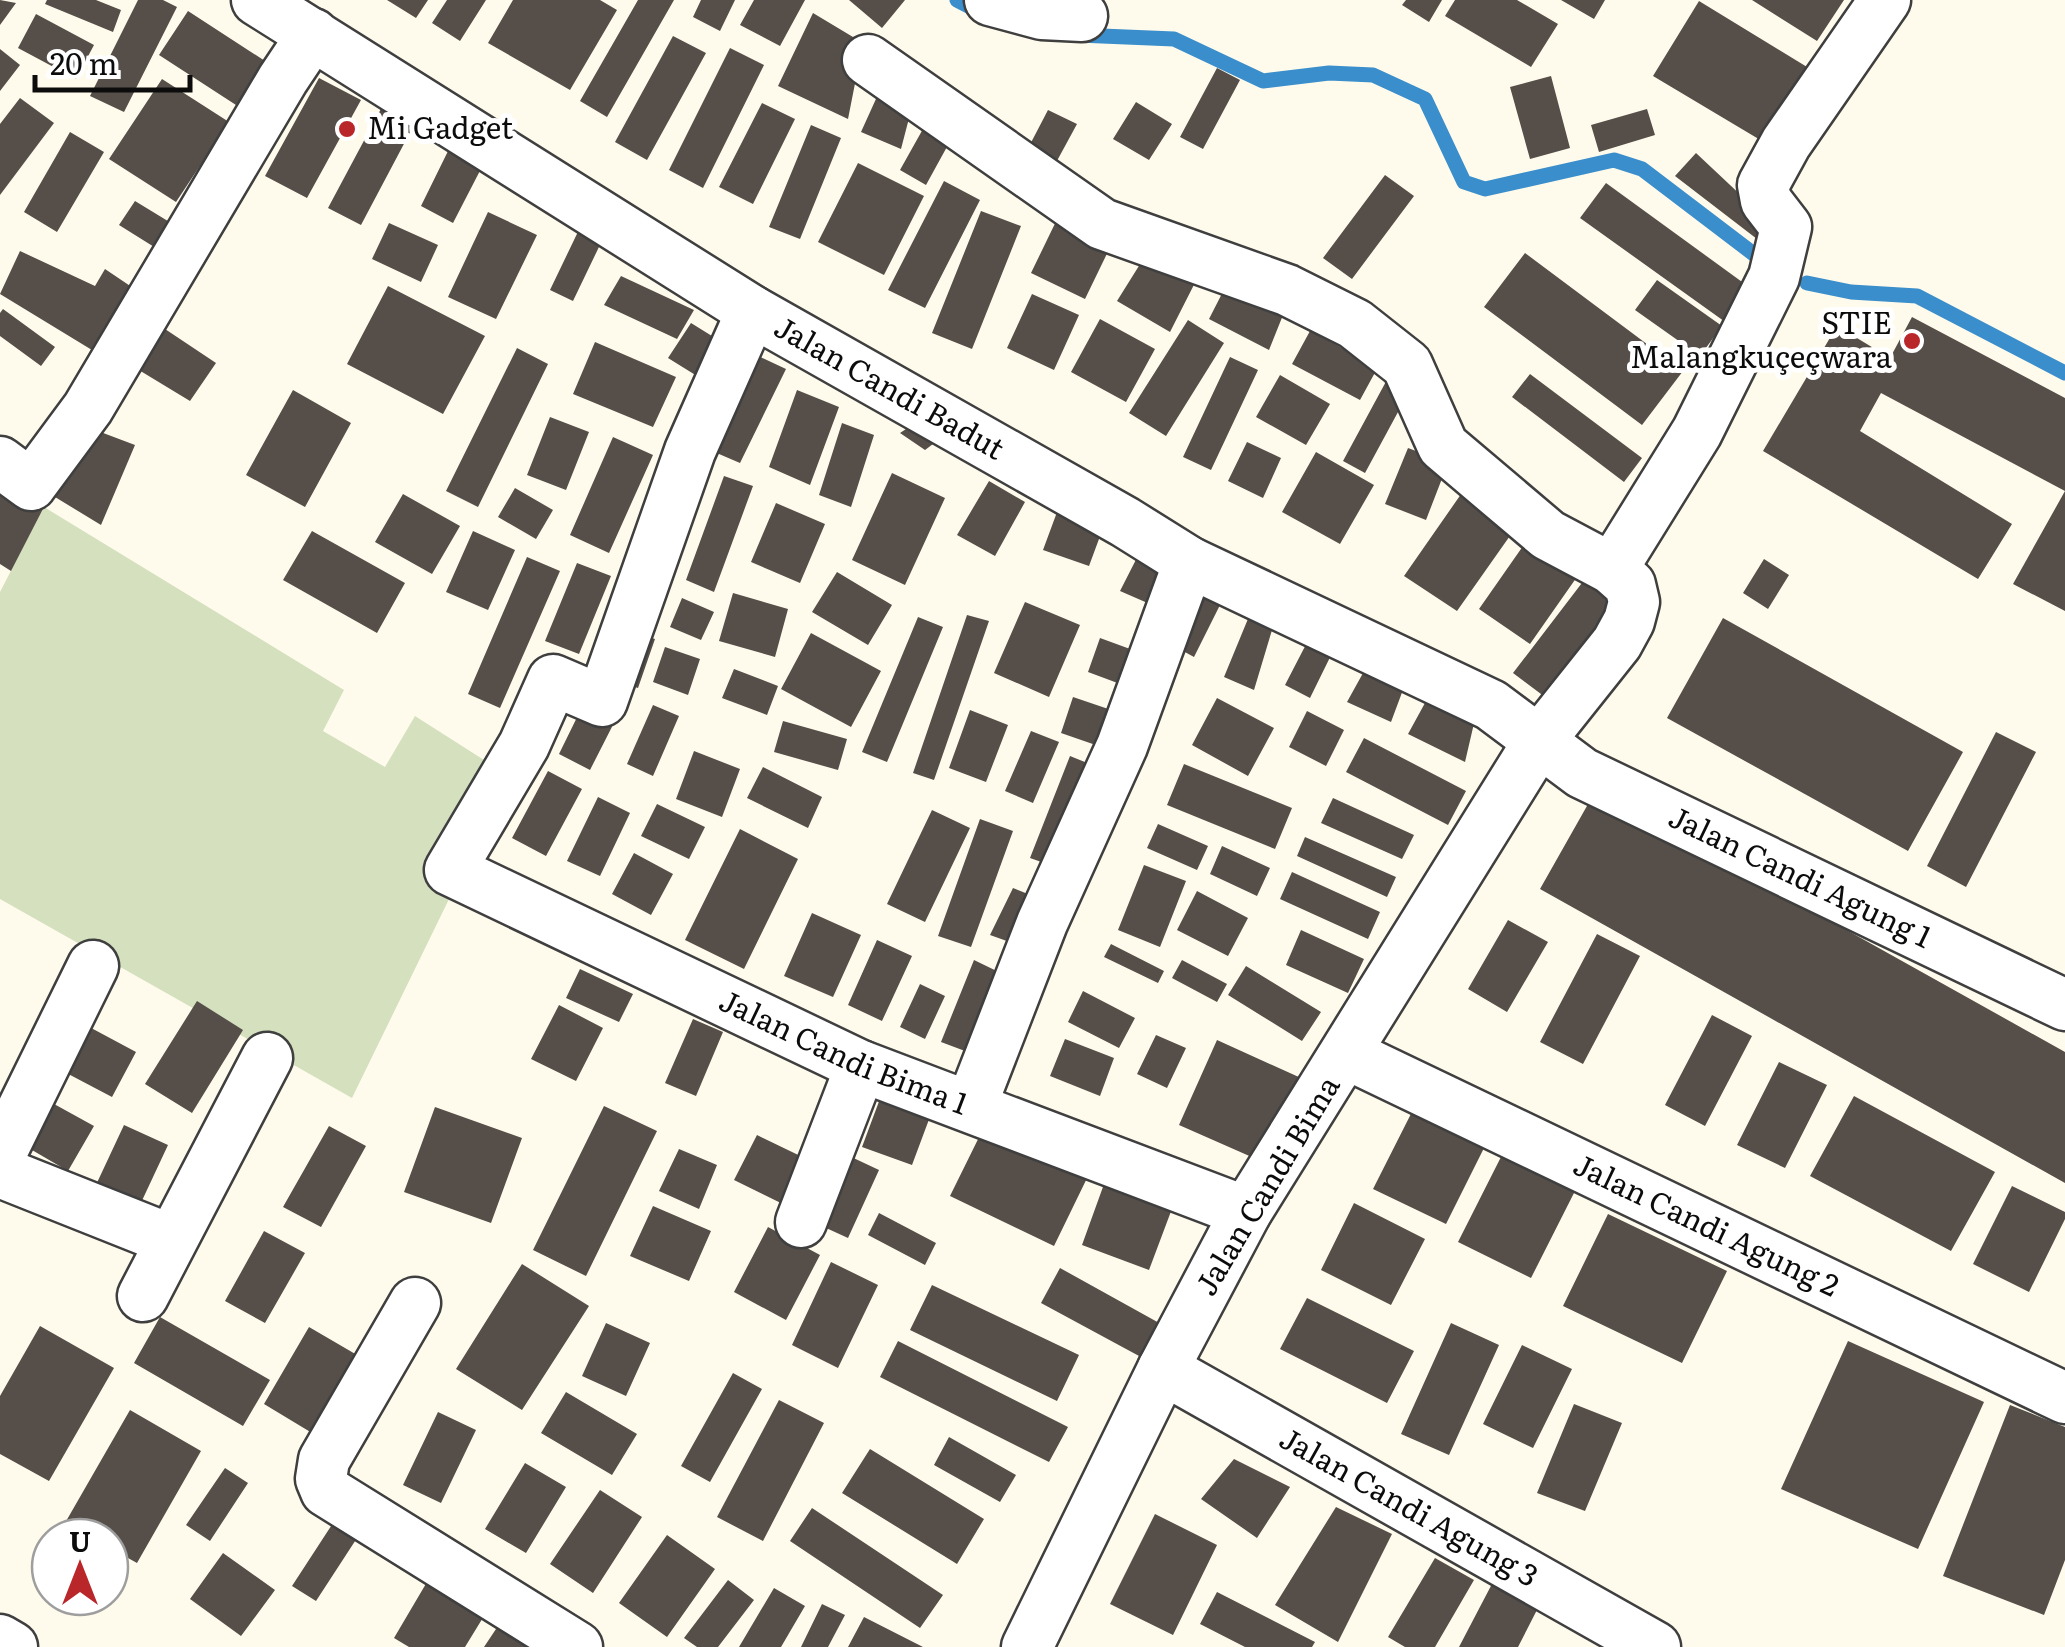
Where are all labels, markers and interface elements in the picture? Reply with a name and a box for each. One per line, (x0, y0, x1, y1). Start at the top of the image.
scale bar (35, 30, 190, 92)
text: 20 m (50, 40, 118, 84)
place label: Mi Gadget (367, 104, 513, 148)
marker: Mi Gadget (336, 118, 358, 140)
place label: STIE Malangkuçeçwara (1630, 299, 1893, 377)
street label: Jalan Candi Badut (767, 303, 1014, 469)
marker: STIE Malangkuçeçwara (1901, 330, 1923, 352)
street label: Jalan Candi Agung 1 (1662, 793, 1940, 957)
street label: Jalan Candi Bima 1 (713, 977, 975, 1124)
street label: Jalan Candi Bima (1182, 1066, 1349, 1303)
street label: Jalan Candi Agung 2 (1567, 1141, 1847, 1306)
street label: Jalan Candi Agung 3 (1273, 1414, 1547, 1596)
north arrow (30, 1517, 130, 1617)
text: U (69, 1519, 91, 1561)

